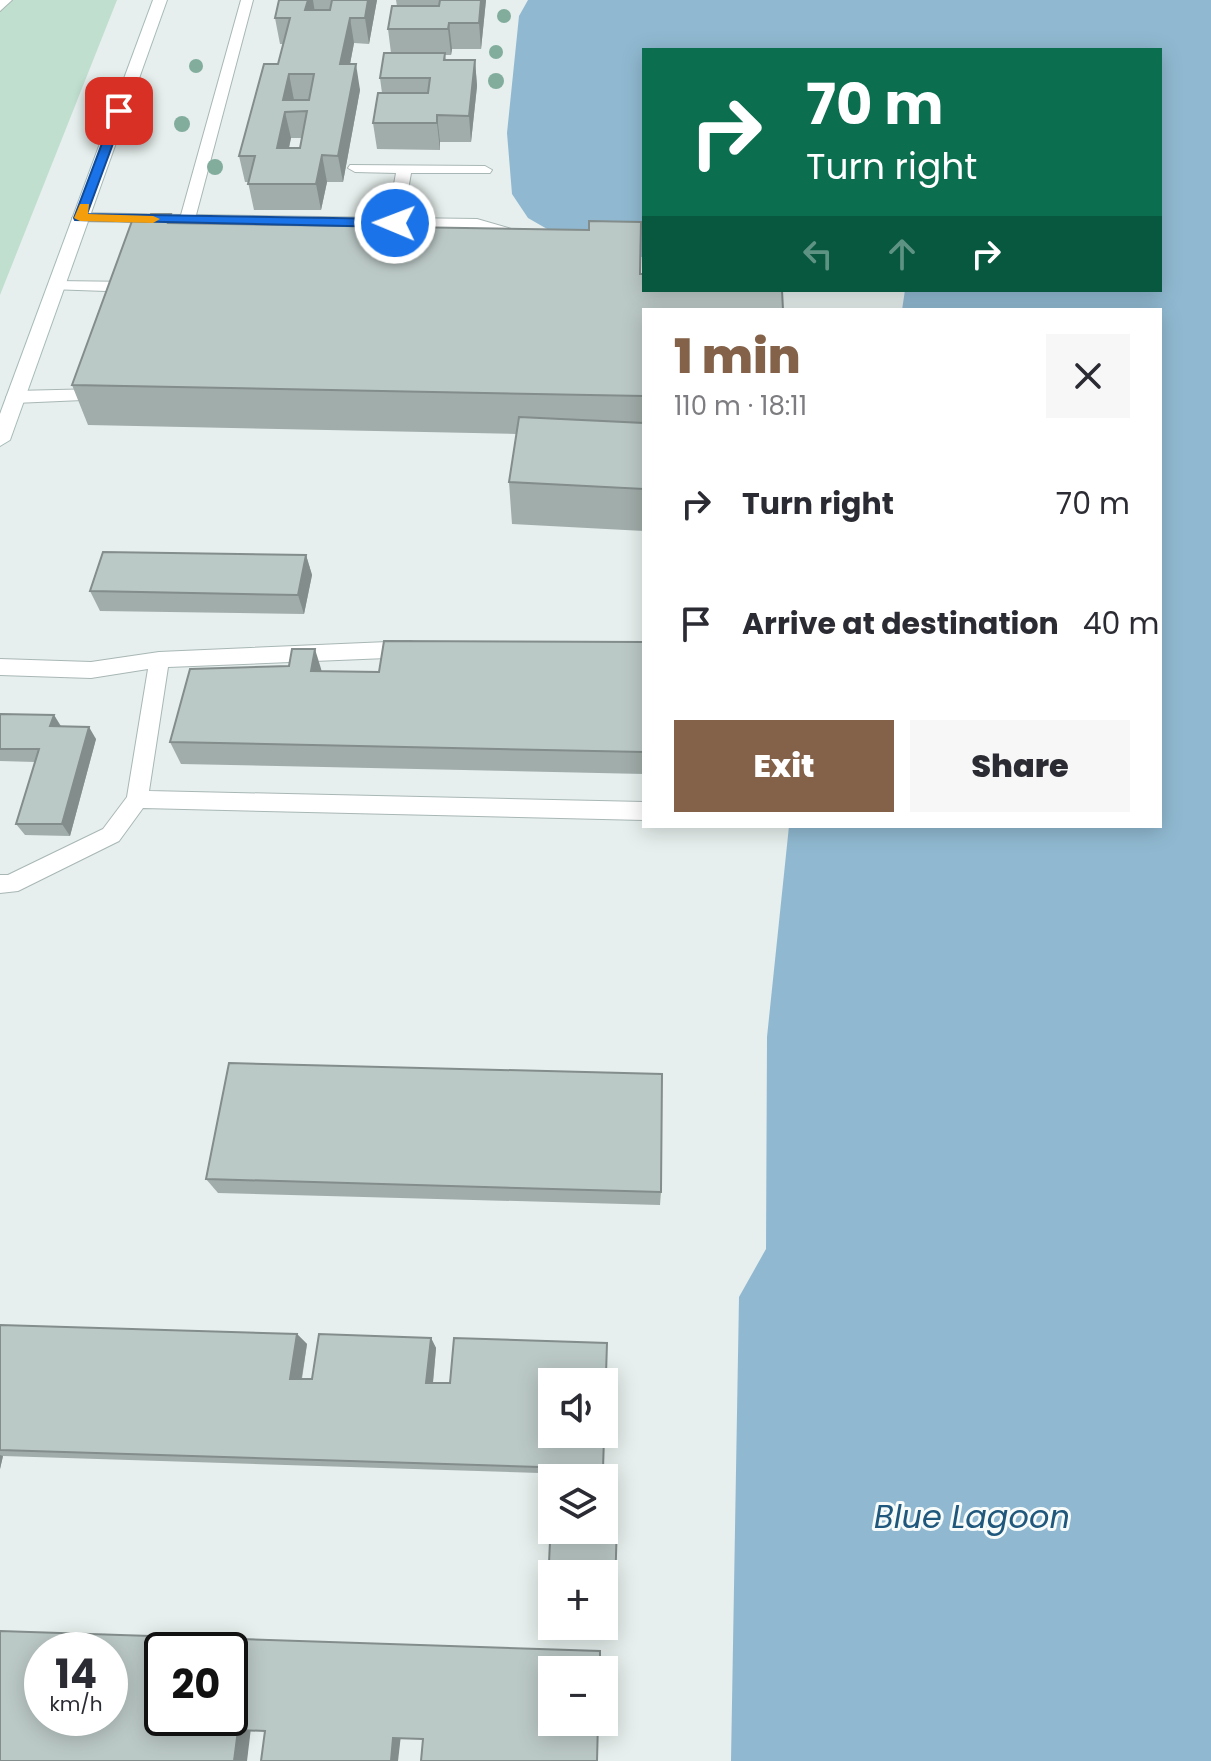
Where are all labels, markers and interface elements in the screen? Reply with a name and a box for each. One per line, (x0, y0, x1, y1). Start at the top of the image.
text: 70 m (806, 65, 944, 144)
pin (85, 77, 153, 145)
icon: right (674, 80, 778, 184)
icon: arrive (97, 89, 141, 133)
text: Turn right (806, 141, 977, 192)
position arrow (353, 181, 437, 265)
icon: left (796, 232, 840, 276)
icon: ahead (880, 232, 924, 276)
icon: right (964, 232, 1008, 276)
text: 1 min (674, 323, 801, 390)
button: close (1046, 334, 1130, 418)
text: 110 m · 18:11 (674, 388, 807, 424)
icon: right (674, 482, 718, 526)
text: Turn right (742, 482, 894, 525)
text: 70 m (1056, 482, 1130, 525)
icon: arrive (674, 602, 718, 646)
text: Arrive at destination (742, 602, 1059, 645)
text: 40 m (1083, 602, 1159, 645)
button: Exit (674, 720, 894, 812)
button: Share (910, 720, 1130, 812)
map controls (538, 1368, 618, 1736)
button: sound (538, 1368, 618, 1448)
button: layers (538, 1464, 618, 1544)
water label: Blue Lagoon (874, 1494, 1070, 1539)
button: + (538, 1560, 618, 1640)
speed limit sign: 20 (144, 1632, 248, 1736)
text: 14 (55, 1646, 97, 1702)
button: − (538, 1656, 618, 1736)
text: km/h (49, 1690, 103, 1718)

